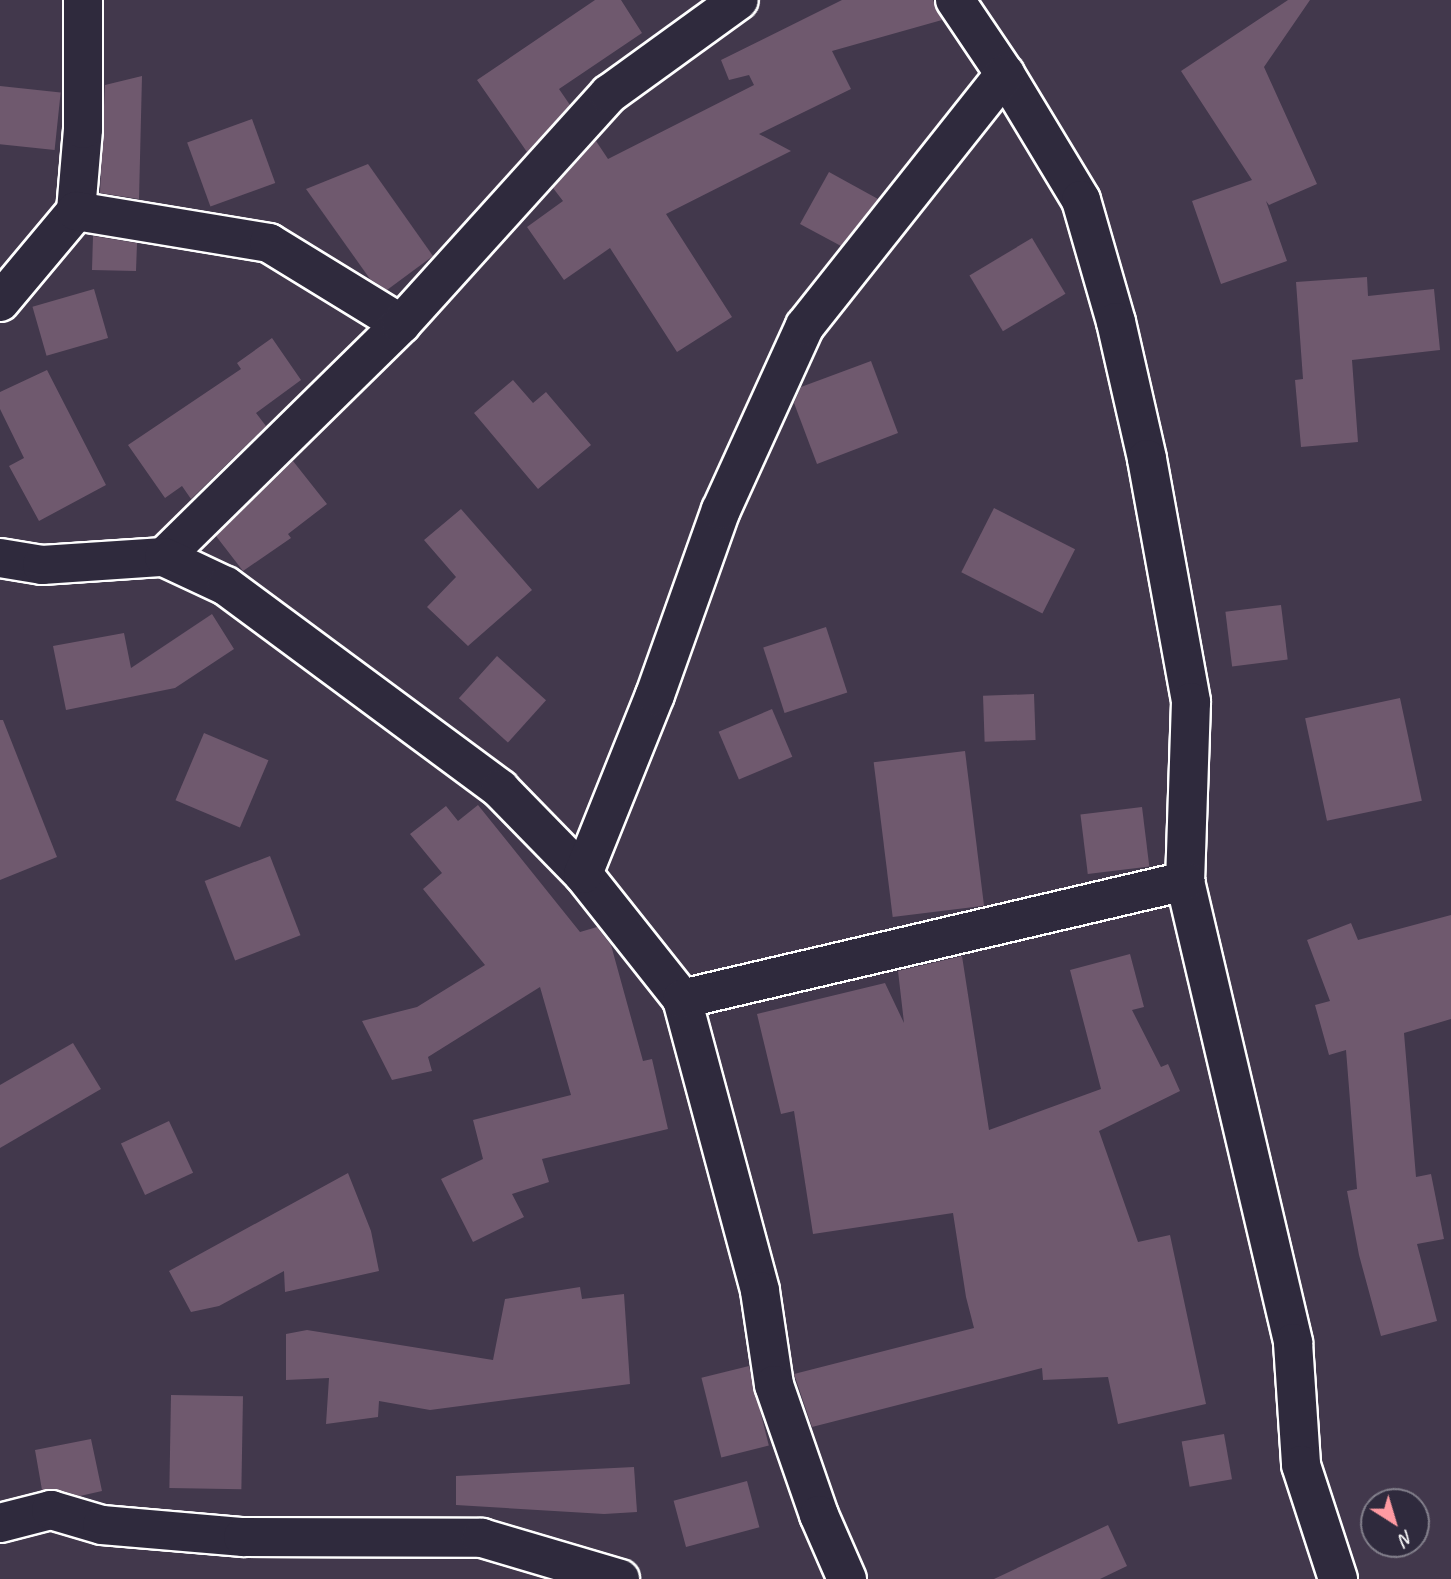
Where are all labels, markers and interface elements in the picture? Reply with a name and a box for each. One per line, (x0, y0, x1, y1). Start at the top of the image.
north arrow (1360, 1488, 1430, 1558)
text: N (1395, 1525, 1418, 1551)

